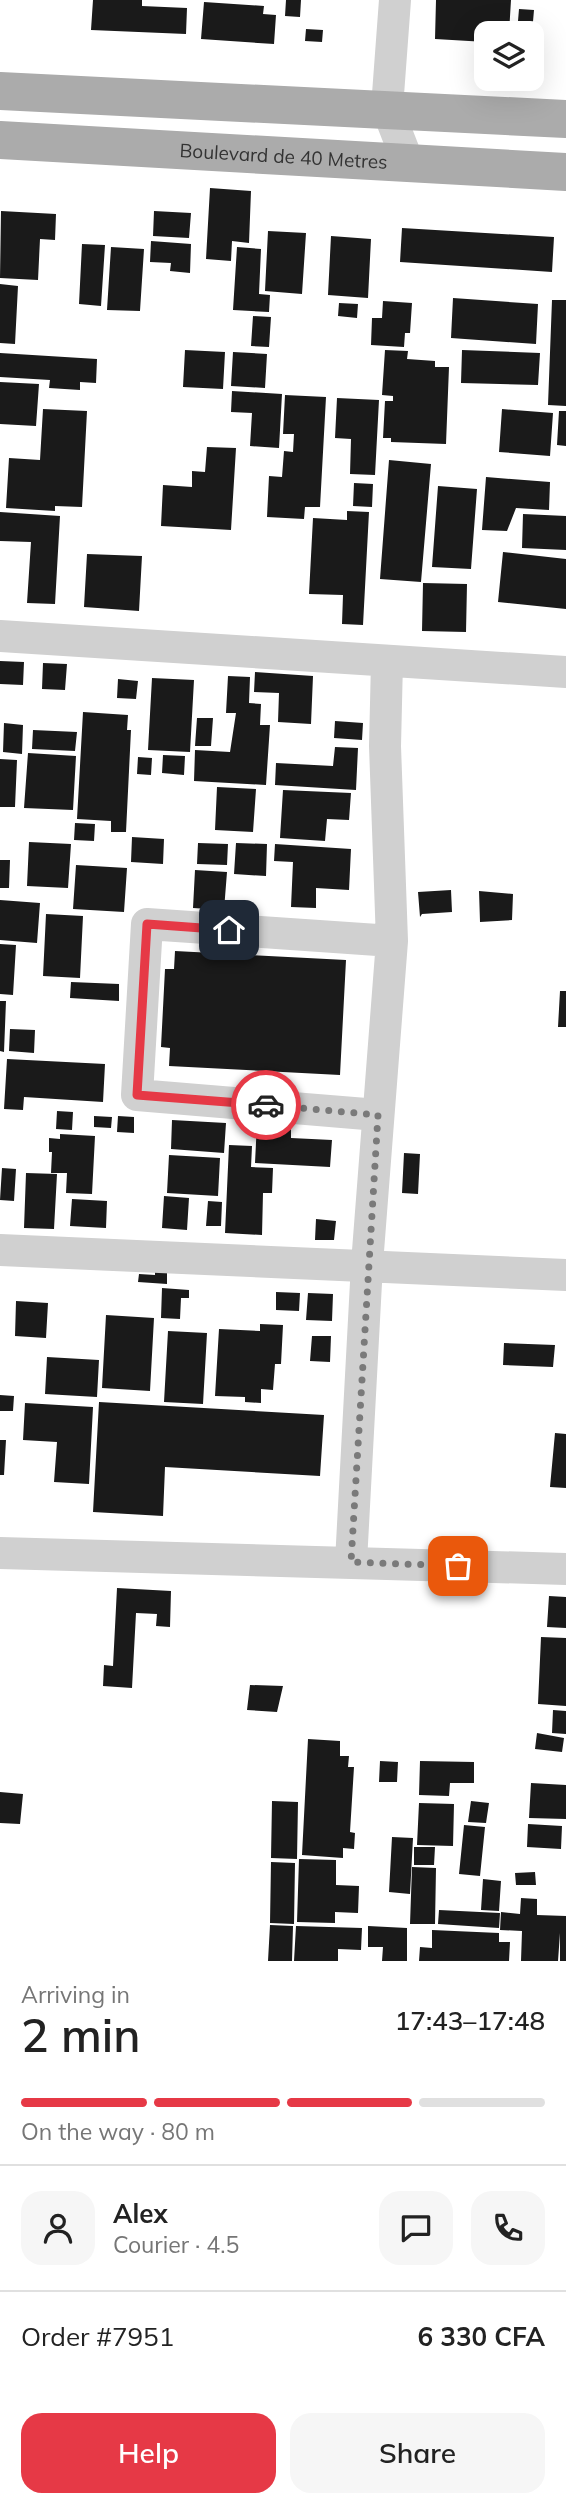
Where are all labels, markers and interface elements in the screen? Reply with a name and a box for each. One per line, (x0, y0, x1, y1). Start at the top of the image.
map controls (474, 21, 544, 91)
button: layers (474, 21, 544, 91)
street label: Boulevard de 40 Metres (179, 138, 388, 174)
pin (199, 900, 259, 960)
icon: home (210, 911, 248, 949)
courier (231, 1070, 301, 1140)
icon: car (247, 1086, 285, 1124)
pin (428, 1536, 488, 1596)
icon: bag (439, 1547, 477, 1585)
text: Arriving in (21, 1980, 130, 2009)
text: 17:43–17:48 (395, 2004, 545, 2037)
text: 2 min (21, 2006, 140, 2064)
text: On the way · 80 m (21, 2117, 215, 2146)
button: person (21, 2191, 95, 2265)
button: chat (379, 2191, 453, 2265)
button: phone (471, 2191, 545, 2265)
text: Alex (113, 2197, 168, 2230)
text: Courier · 4.5 (113, 2230, 239, 2259)
text: Order #7951 (21, 2320, 174, 2353)
text: 6 330 CFA (418, 2320, 545, 2353)
button: Help (21, 2413, 276, 2493)
button: Share (290, 2413, 545, 2493)

